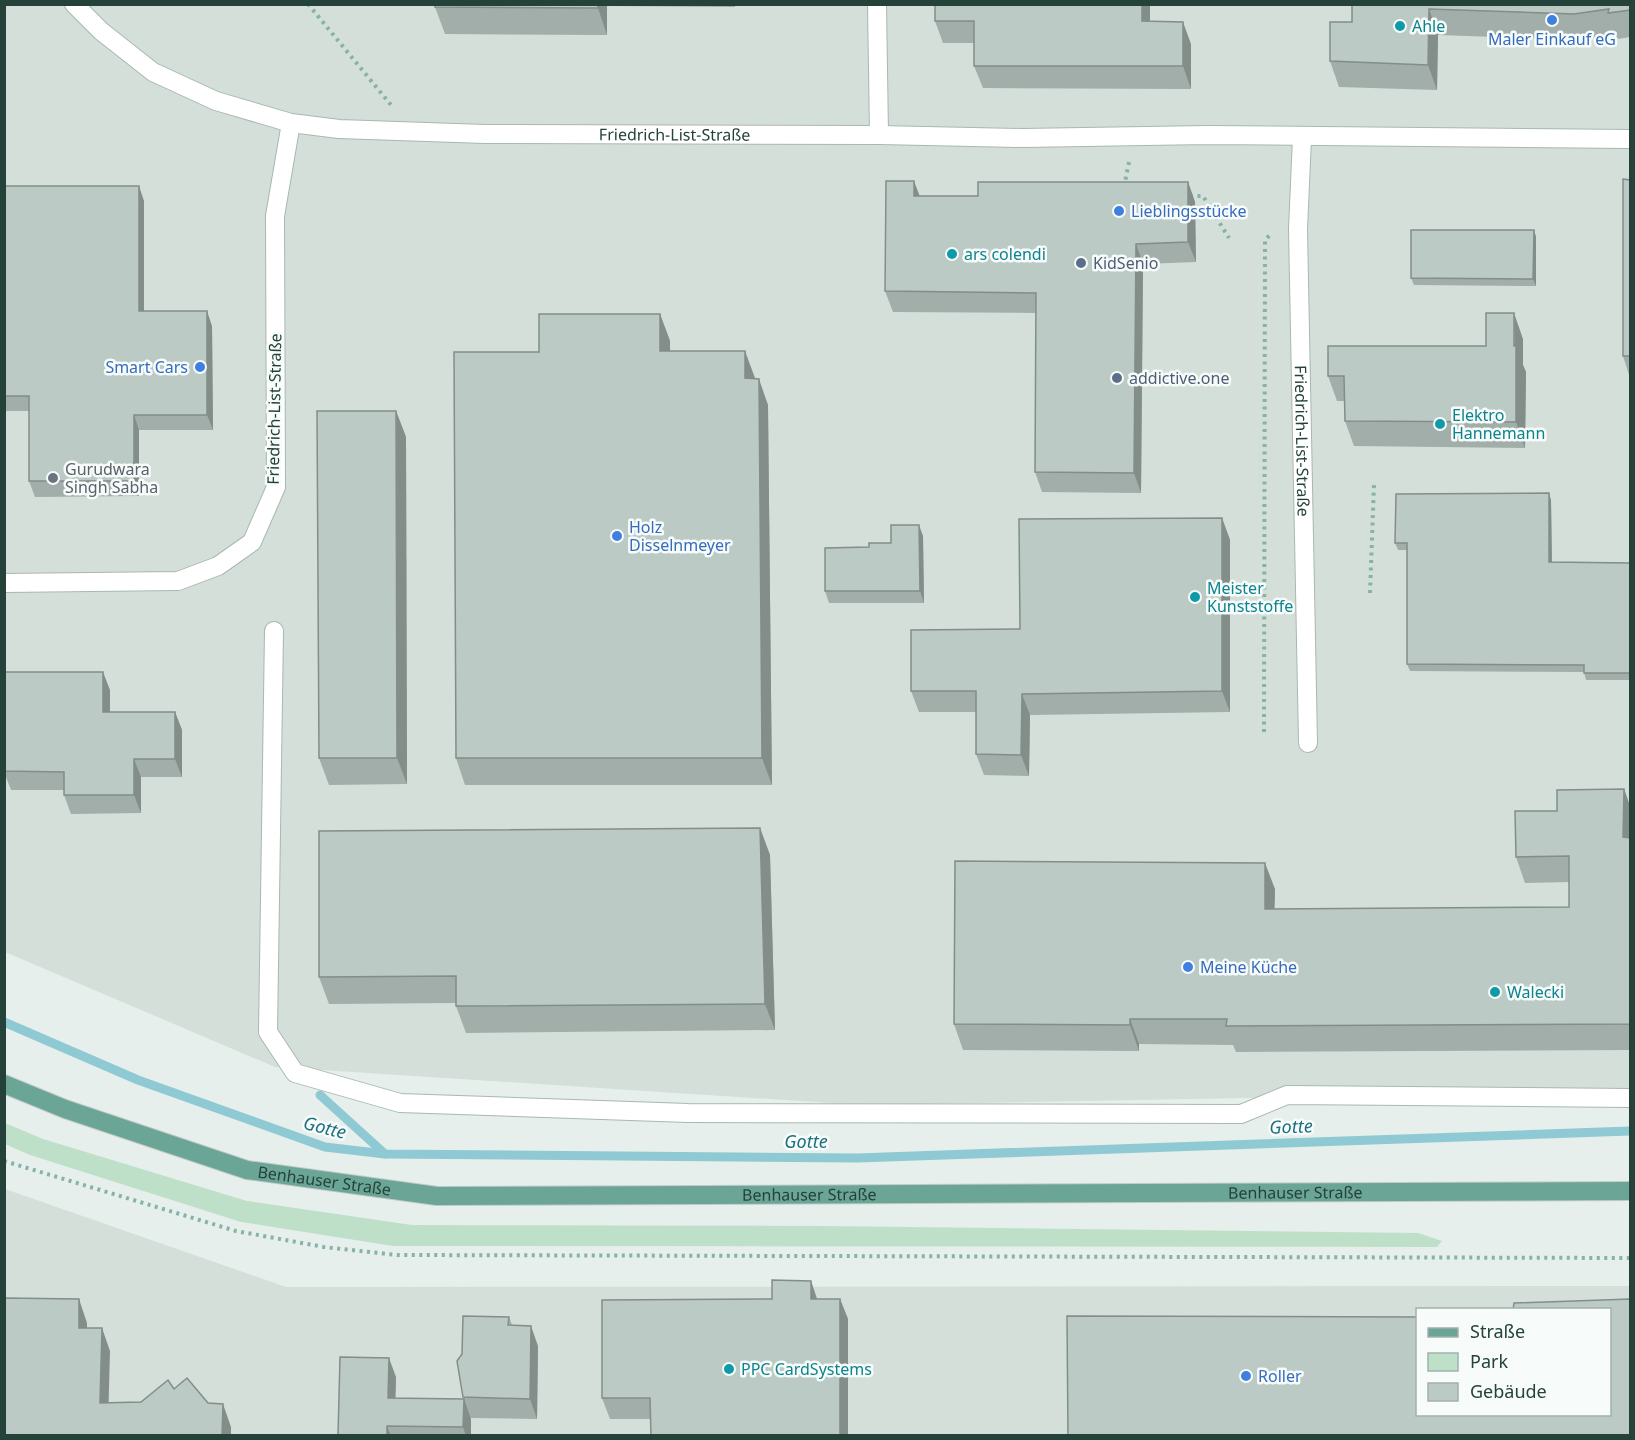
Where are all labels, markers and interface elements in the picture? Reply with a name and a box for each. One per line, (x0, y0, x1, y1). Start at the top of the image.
marker: Maler Einkauf eG (1545, 13, 1559, 27)
place label: Ahle (1412, 15, 1445, 37)
marker: Ahle (1393, 19, 1407, 33)
place label: Maler Einkauf eG (1488, 28, 1616, 50)
street label: Friedrich-List-Straße (599, 123, 750, 146)
place label: Lieblingsstücke (1131, 200, 1247, 222)
marker: Lieblingsstücke (1112, 204, 1126, 218)
place label: ars colendi (964, 243, 1046, 265)
marker: ars colendi (945, 247, 959, 261)
place label: KidSenio (1093, 252, 1158, 274)
marker: KidSenio (1074, 256, 1088, 270)
street label: Friedrich-List-Straße (262, 333, 286, 485)
place label: Smart Cars (105, 356, 188, 378)
marker: Smart Cars (193, 360, 207, 374)
street label: Friedrich-List-Straße (1290, 365, 1315, 517)
place label: addictive.one (1129, 367, 1229, 389)
marker: addictive.one (1110, 371, 1124, 385)
place label: Elektro Hannemann (1452, 404, 1545, 444)
marker: Elektro Hannemann (1433, 417, 1447, 431)
place label: Gurudwara Singh Sabha (65, 458, 158, 498)
marker: Gurudwara Singh Sabha (46, 471, 60, 485)
place label: Holz Disselnmeyer (629, 516, 731, 556)
marker: Holz Disselnmeyer (610, 529, 624, 543)
place label: Meister Kunststoffe (1207, 577, 1293, 617)
marker: Meister Kunststoffe (1188, 590, 1202, 604)
place label: Meine Küche (1200, 956, 1297, 978)
marker: Meine Küche (1181, 960, 1195, 974)
place label: Walecki (1507, 981, 1564, 1003)
marker: Walecki (1488, 985, 1502, 999)
water label: Gotte (301, 1110, 349, 1144)
water label: Gotte (1269, 1113, 1313, 1139)
water label: Gotte (784, 1129, 828, 1153)
street label: Benhauser Straße (256, 1161, 393, 1201)
street label: Benhauser Straße (1228, 1181, 1363, 1204)
street label: Benhauser Straße (742, 1183, 877, 1206)
legend (1416, 1308, 1611, 1416)
text: Straße (1470, 1319, 1525, 1343)
text: Park (1470, 1349, 1508, 1373)
place label: PPC CardSystems (741, 1358, 872, 1380)
marker: PPC CardSystems (722, 1362, 736, 1376)
place label: Roller (1258, 1365, 1302, 1387)
marker: Roller (1239, 1369, 1253, 1383)
text: Gebäude (1470, 1379, 1547, 1403)

